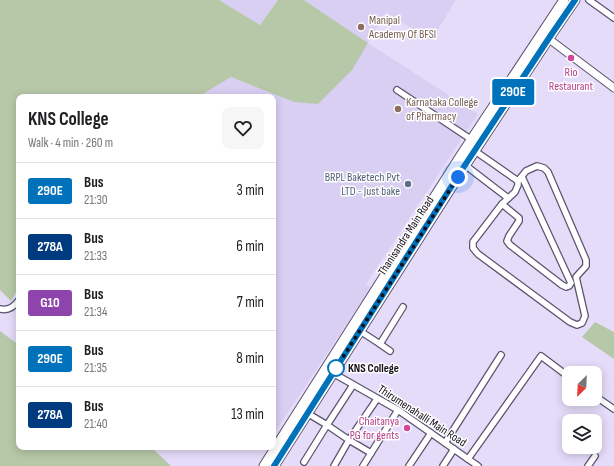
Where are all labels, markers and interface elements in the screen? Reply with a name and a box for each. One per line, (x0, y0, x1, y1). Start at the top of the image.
place label: Manipal Academy Of BFSI (368, 13, 436, 42)
marker: Manipal Academy Of BFSI (356, 22, 366, 32)
marker: Rio Restaurant (566, 53, 576, 63)
place label: Rio Restaurant (549, 65, 594, 94)
line badge: 290E (485, 79, 541, 105)
text: 290E (500, 83, 526, 100)
place label: Karnataka College of Pharmacy (406, 95, 478, 124)
marker: Karnataka College of Pharmacy (393, 104, 403, 114)
button: heart (222, 107, 264, 149)
text: KNS College (28, 108, 109, 131)
text: Walk · 4 min · 260 m (28, 135, 113, 151)
your location (448, 167, 468, 187)
place label: BRPL Baketech Pvt LTD - Just bake (325, 170, 400, 199)
text: Bus (84, 173, 103, 192)
marker: BRPL Baketech Pvt LTD - Just bake (403, 179, 413, 189)
text: 3 min (236, 181, 264, 200)
text: 290E (37, 182, 63, 199)
text: 21:30 (84, 192, 108, 208)
street label: Thanisandra Main Road (375, 193, 437, 279)
text: Bus (84, 229, 103, 248)
text: 6 min (236, 237, 264, 256)
text: 278A (37, 238, 63, 255)
text: 21:33 (84, 248, 107, 264)
text: Bus (84, 285, 103, 304)
text: 7 min (237, 293, 264, 312)
text: G10 (40, 294, 60, 311)
text: 21:34 (84, 304, 107, 320)
text: Bus (84, 341, 103, 360)
text: 8 min (236, 349, 264, 368)
text: 290E (37, 350, 63, 367)
marker: KNS College (327, 359, 345, 377)
text: 21:35 (84, 360, 107, 376)
place label: KNS College (348, 361, 399, 376)
north arrow (562, 366, 602, 406)
map controls (562, 366, 602, 454)
street label: Thirumenahalli Main Road (375, 382, 469, 450)
text: Bus (84, 397, 103, 416)
text: 13 min (231, 405, 264, 424)
text: 278A (37, 406, 63, 423)
place label: Chaitanya PG for gents (350, 414, 399, 443)
button: layers (562, 414, 602, 454)
text: 21:40 (84, 416, 108, 432)
marker: Chaitanya PG for gents (402, 423, 412, 433)

